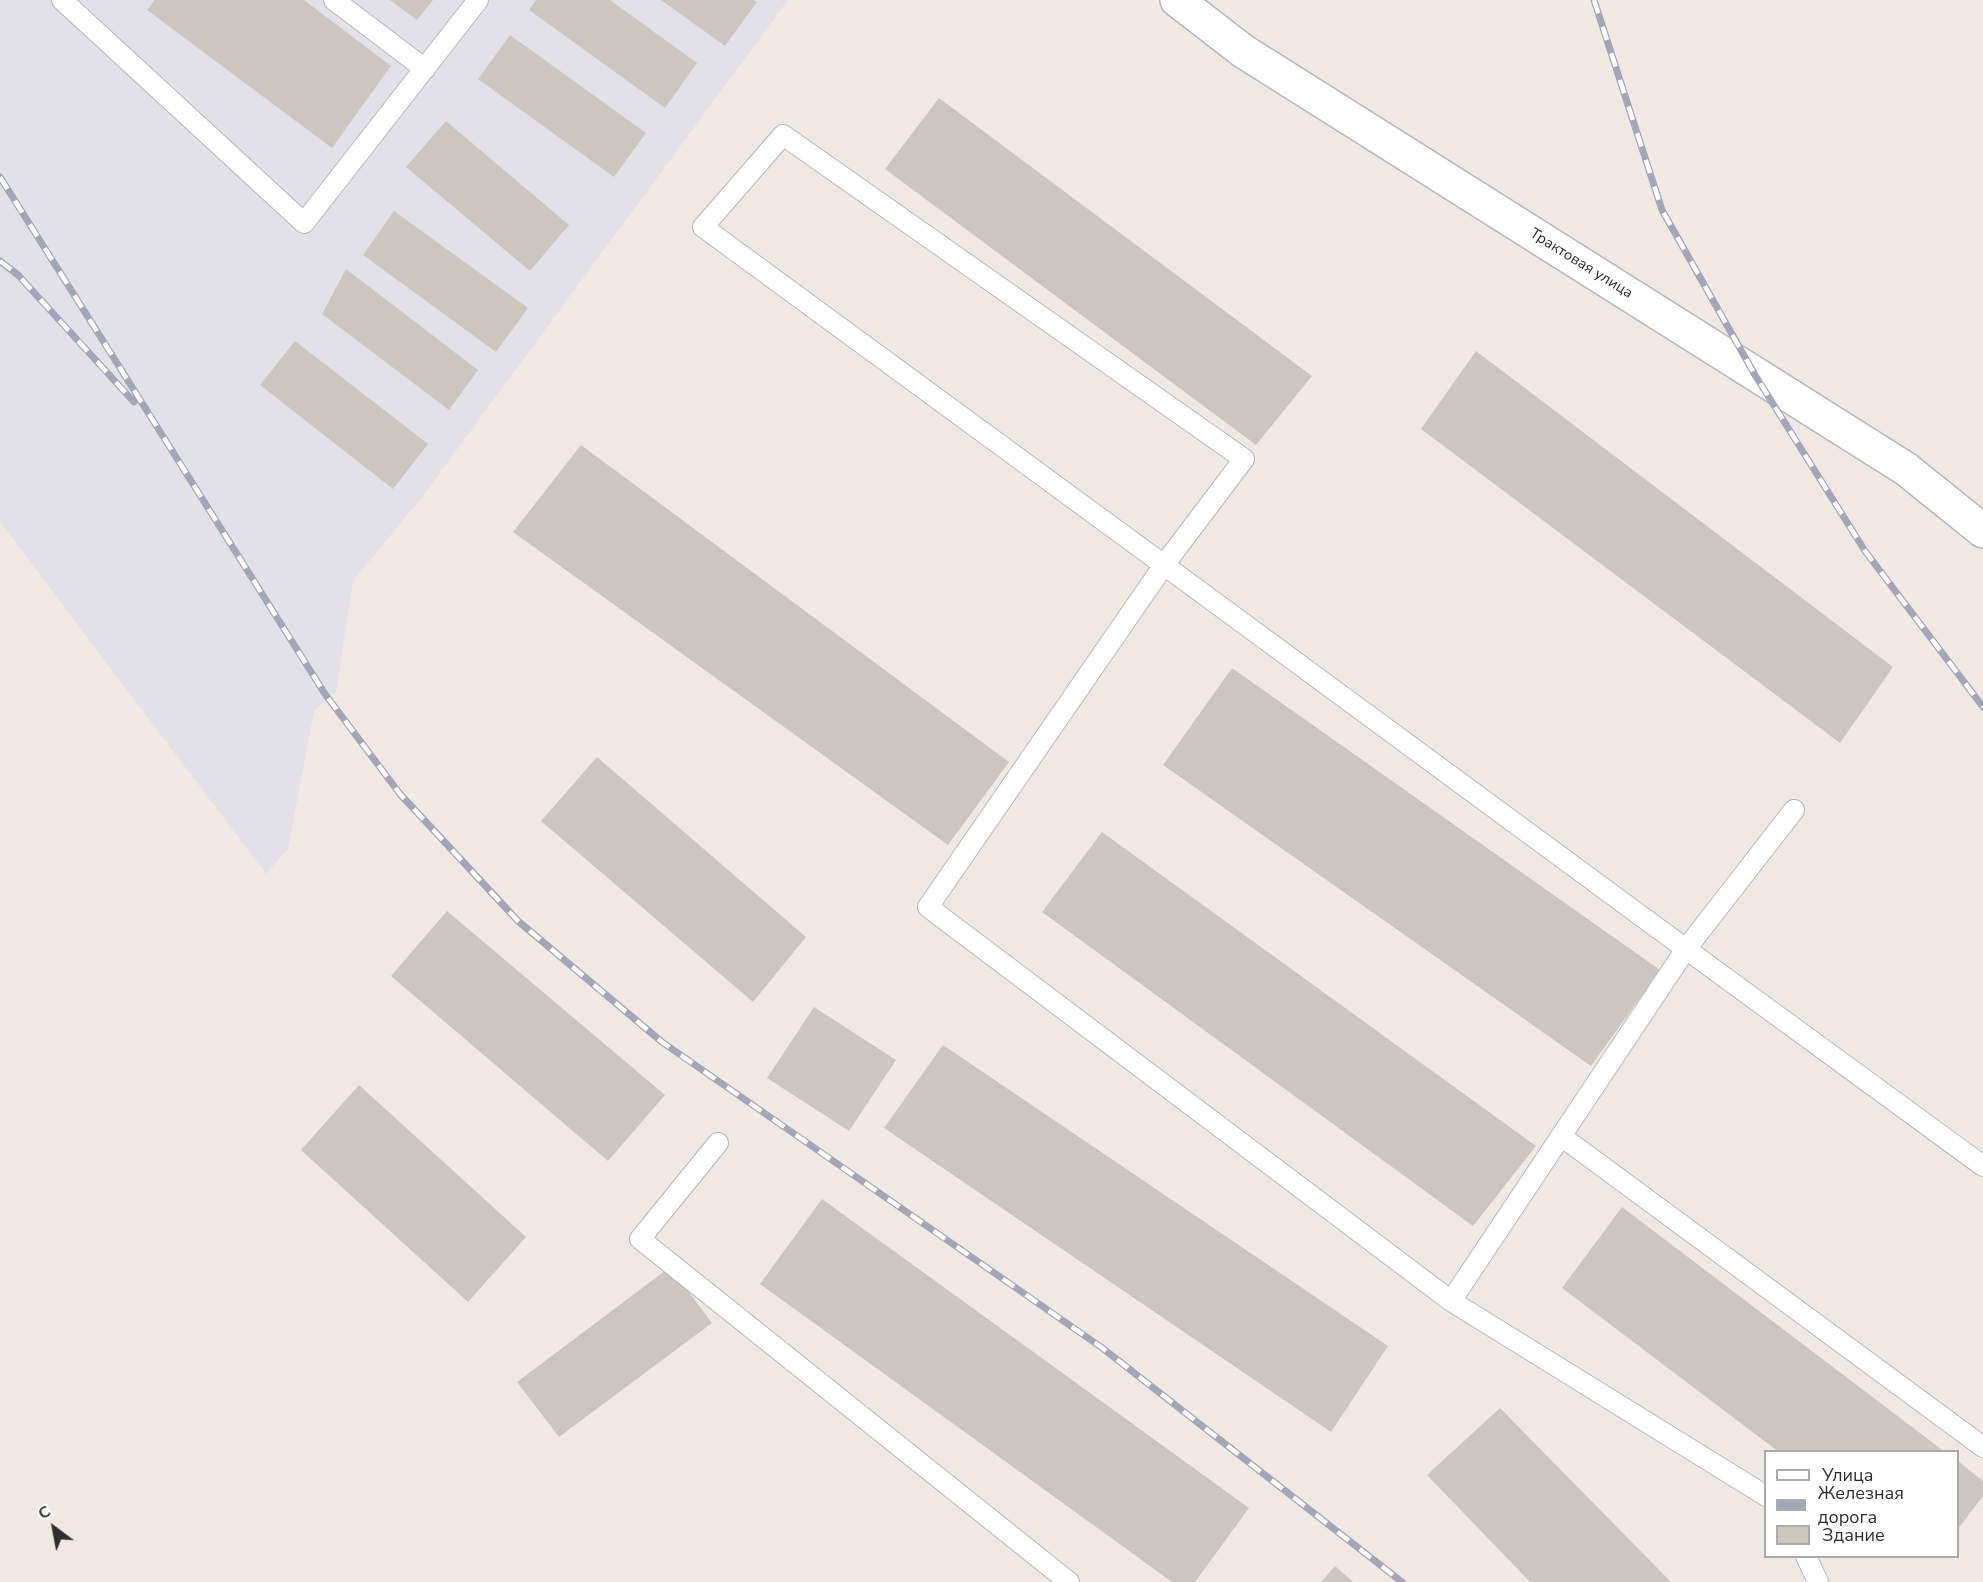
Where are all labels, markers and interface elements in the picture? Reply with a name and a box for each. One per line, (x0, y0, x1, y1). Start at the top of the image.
street label: Трактовая улица (1526, 225, 1636, 303)
legend (1764, 1450, 1959, 1558)
text: Улица (1822, 1463, 1873, 1487)
text: Железная дорога (1818, 1481, 1904, 1529)
north arrow (24, 1498, 84, 1558)
text: С (34, 1501, 55, 1525)
text: Здание (1822, 1523, 1885, 1547)

